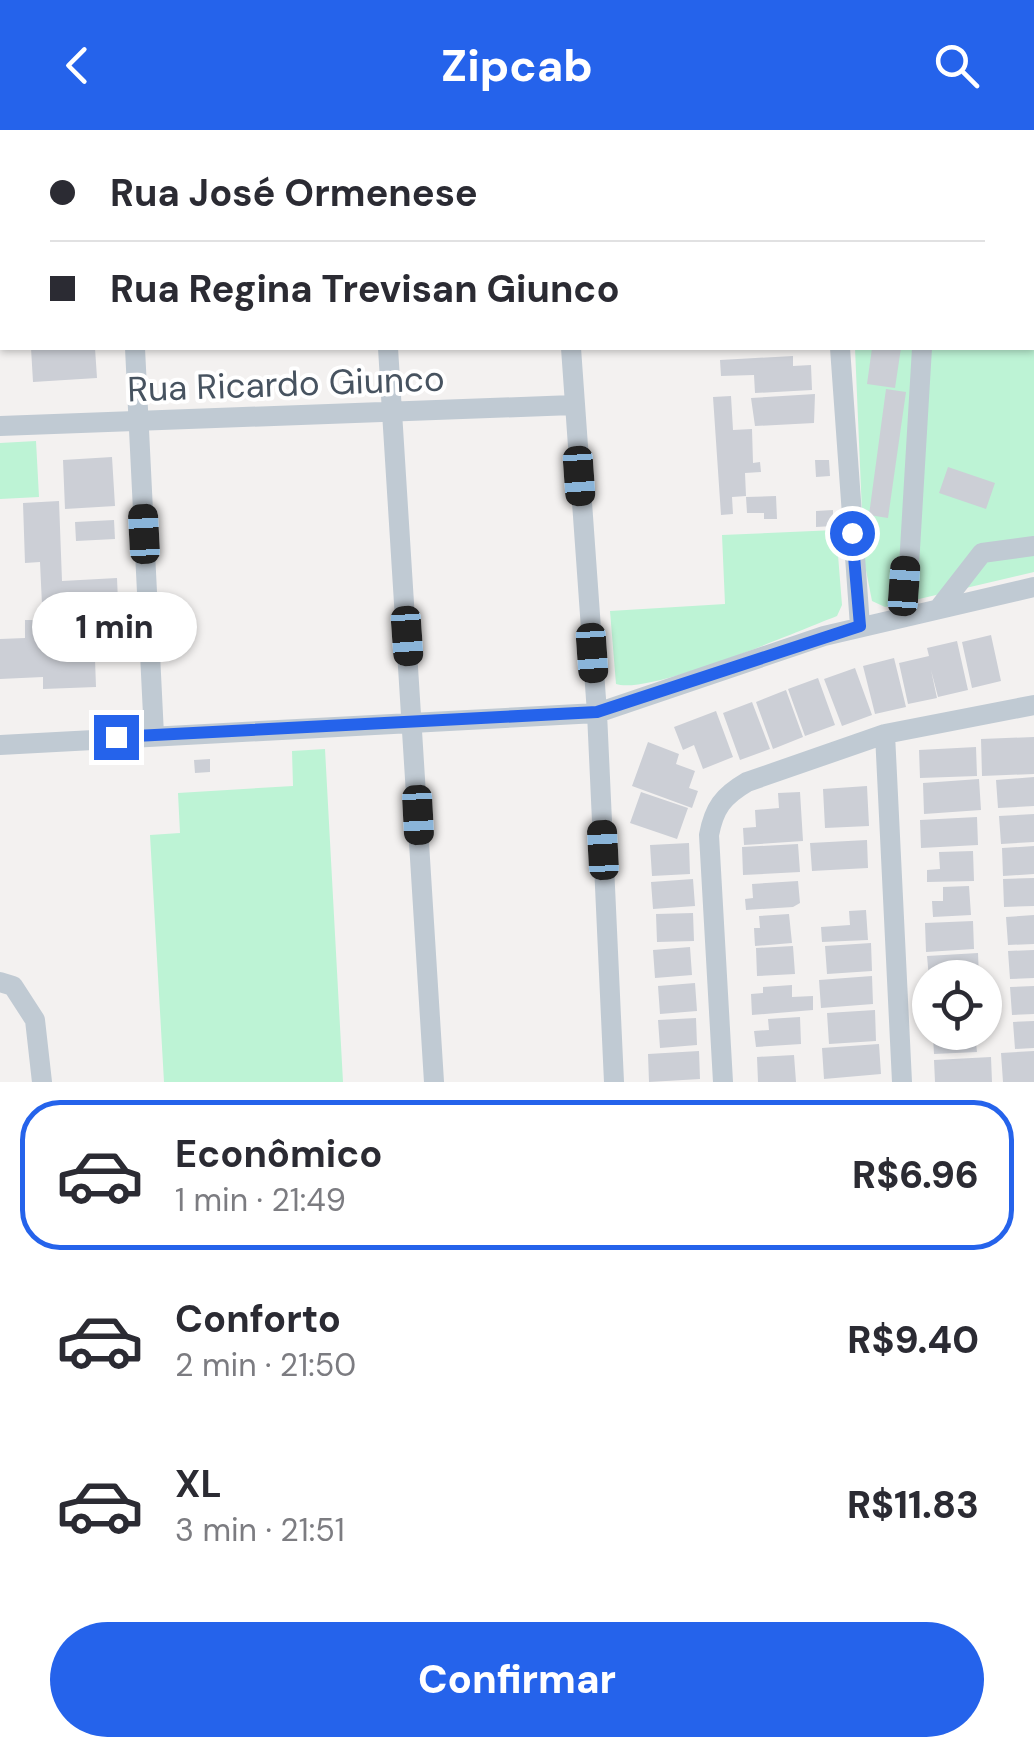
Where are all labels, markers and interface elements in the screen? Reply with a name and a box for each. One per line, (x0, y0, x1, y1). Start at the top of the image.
text: Zipcab (441, 36, 593, 95)
icon: back (50, 38, 105, 93)
icon: search (929, 38, 984, 93)
text: Rua José Ormenese (110, 168, 478, 218)
text: Rua Regina Trevisan Giunco (110, 264, 620, 314)
street label: Rua Ricardo Giunco (126, 355, 446, 413)
car (562, 445, 596, 507)
car (127, 503, 161, 565)
route start (830, 511, 875, 556)
car (887, 555, 921, 617)
callout: 1 min (34, 592, 198, 662)
car (390, 605, 424, 667)
text: 1 min (75, 606, 154, 648)
car (575, 622, 609, 684)
route end (94, 715, 139, 760)
car (401, 784, 435, 846)
car (586, 819, 620, 881)
map controls (912, 960, 1002, 1050)
button: locate (912, 960, 1002, 1050)
text: Econômico (175, 1129, 382, 1179)
icon: car (55, 1130, 145, 1220)
text: R$6.96 (852, 1150, 979, 1200)
text: 1 min · 21:49 (175, 1179, 346, 1221)
text: Conforto (175, 1294, 341, 1344)
icon: car (55, 1295, 145, 1385)
text: R$9.40 (847, 1315, 979, 1365)
text: 2 min · 21:50 (175, 1344, 356, 1386)
text: XL (175, 1459, 222, 1509)
icon: car (55, 1460, 145, 1550)
text: R$11.83 (847, 1480, 979, 1530)
text: 3 min · 21:51 (175, 1509, 345, 1551)
button: Confirmar (50, 1622, 984, 1737)

